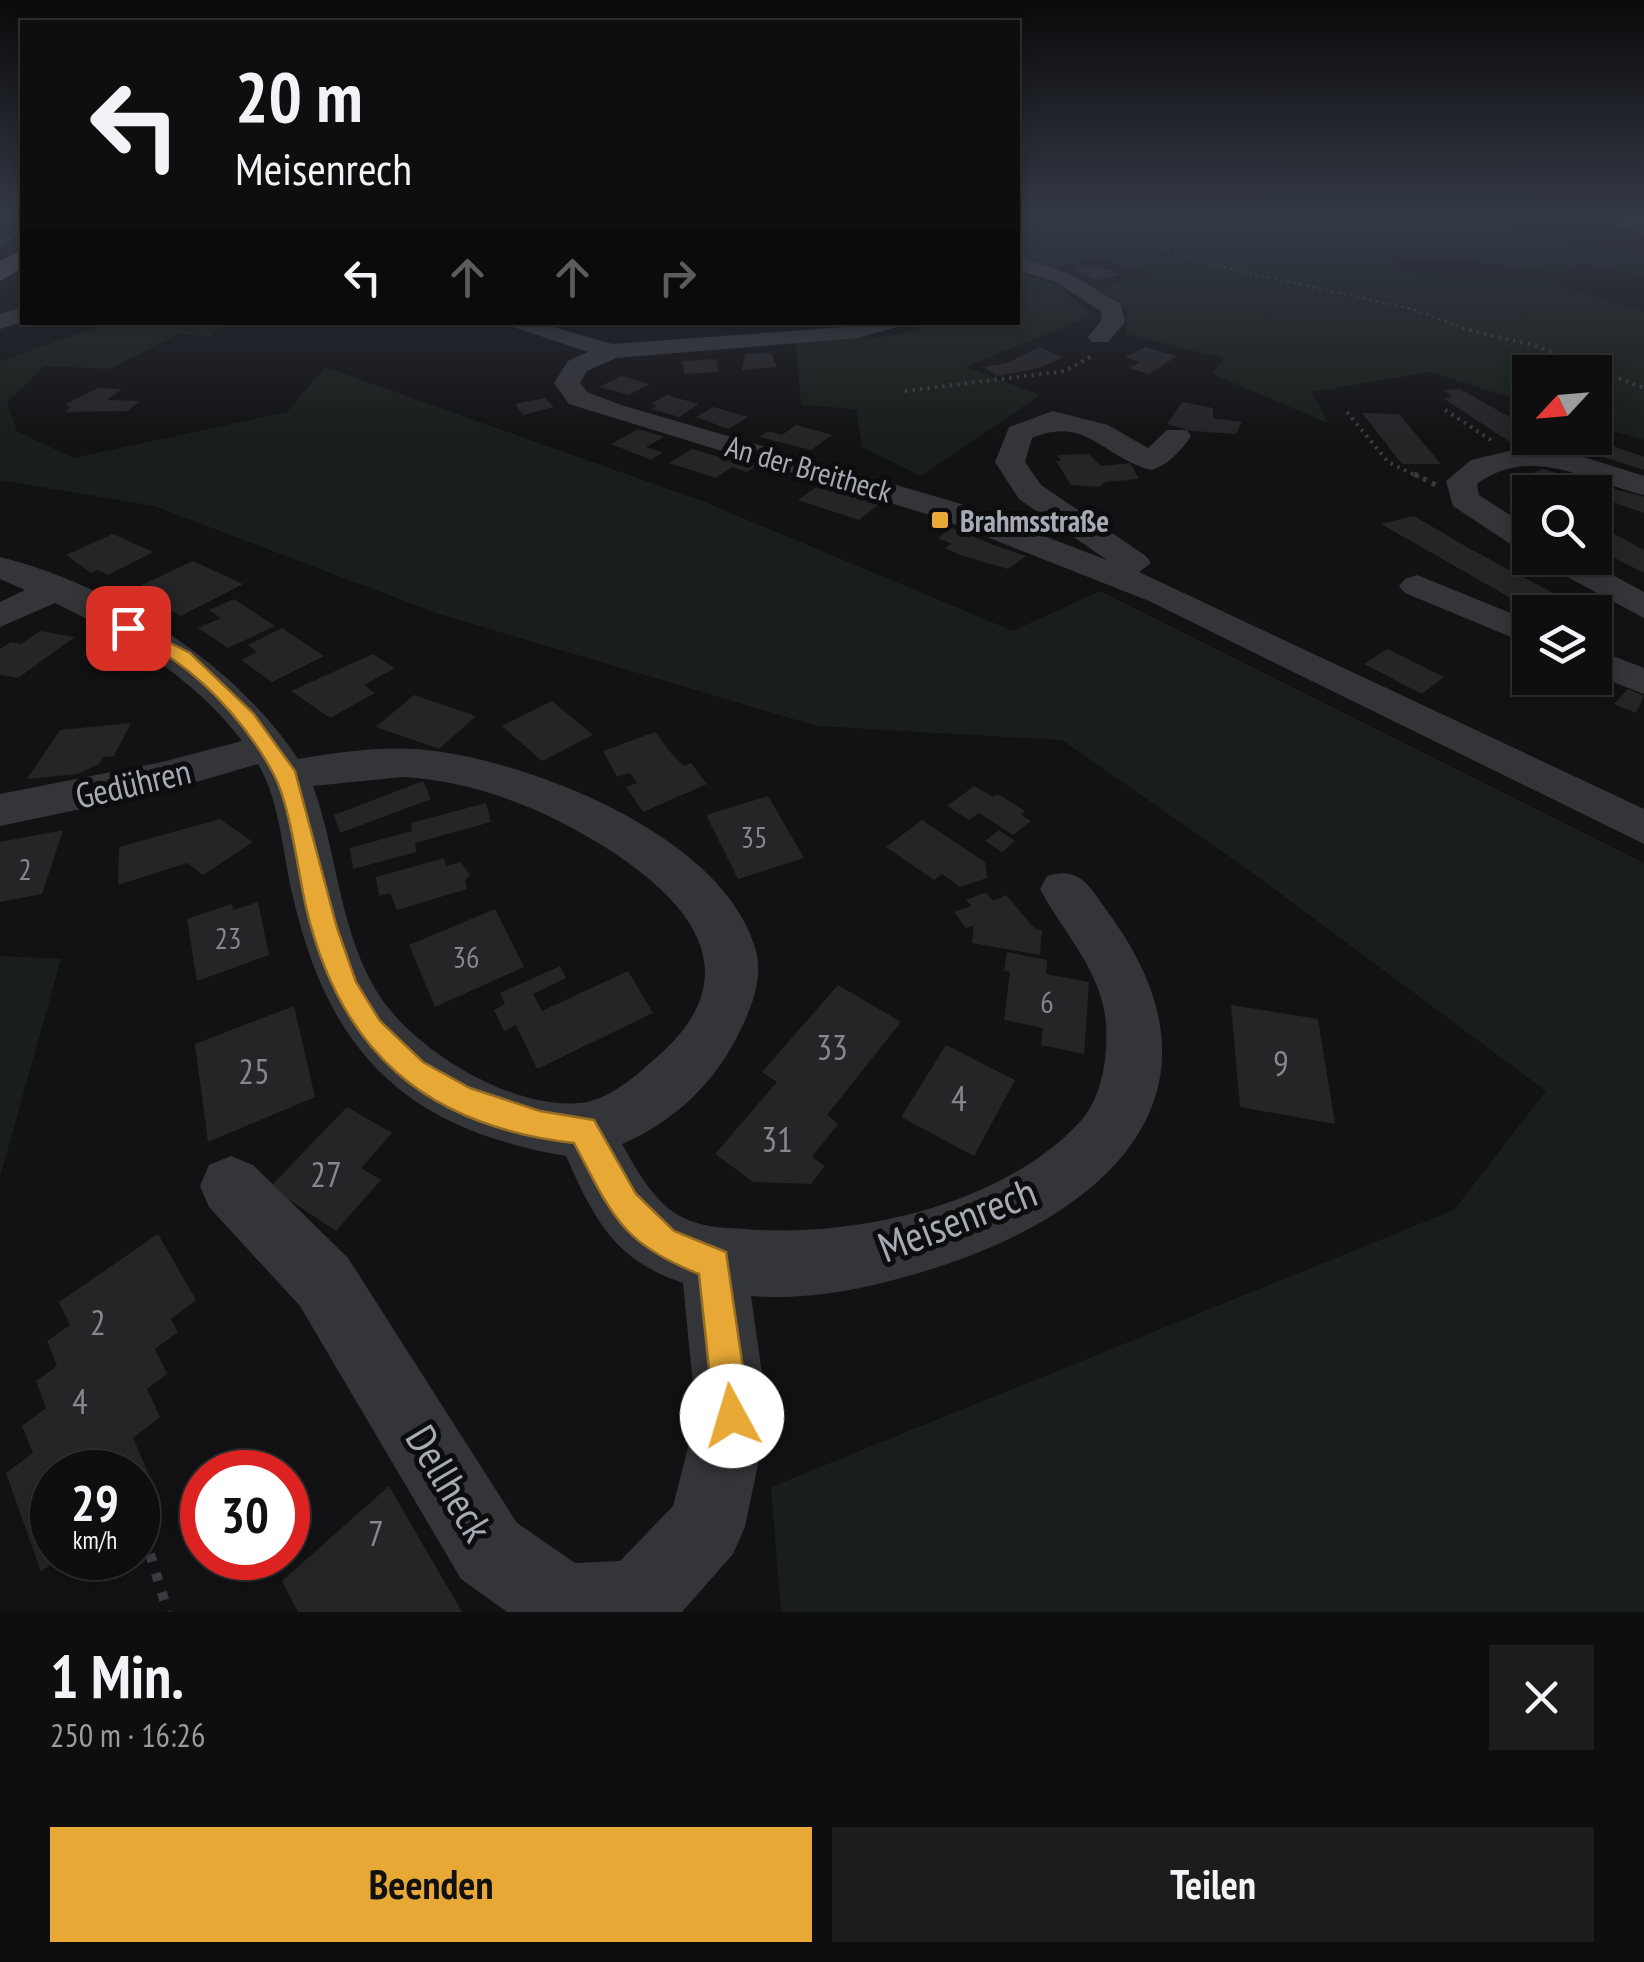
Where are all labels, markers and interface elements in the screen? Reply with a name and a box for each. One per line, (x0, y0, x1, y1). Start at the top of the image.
text: 20 m (235, 51, 363, 141)
icon: left (70, 60, 200, 190)
text: Meisenrech (235, 139, 412, 197)
icon: left (335, 250, 390, 305)
icon: ahead (440, 250, 495, 305)
icon: ahead (545, 250, 600, 305)
icon: right (650, 250, 705, 305)
north arrow (1512, 355, 1612, 455)
map controls (1512, 355, 1612, 695)
street label: An der Breitheck (722, 426, 897, 510)
button: search (1512, 475, 1612, 575)
place label: Brahmsstraße (960, 501, 1109, 540)
marker: Brahmsstraße (929, 509, 951, 531)
pin (86, 586, 171, 671)
button: layers (1512, 595, 1612, 695)
icon: arrive (101, 601, 156, 656)
street label: Gedühren (71, 747, 195, 819)
house number: 35 (741, 817, 768, 856)
house number: 2 (18, 849, 32, 888)
house number: 23 (215, 918, 242, 957)
house number: 36 (453, 937, 480, 976)
house number: 6 (1040, 982, 1054, 1021)
house number: 33 (816, 1024, 848, 1070)
house number: 9 (1273, 1040, 1289, 1086)
house number: 25 (238, 1048, 270, 1094)
house number: 4 (951, 1075, 967, 1121)
house number: 31 (761, 1116, 793, 1162)
house number: 27 (310, 1151, 342, 1197)
street label: Meisenrech (870, 1164, 1044, 1274)
house number: 2 (90, 1299, 106, 1345)
position arrow (680, 1364, 784, 1468)
house number: 4 (72, 1378, 88, 1424)
street label: Dellheck (394, 1415, 506, 1551)
speed limit sign: 30 (180, 1450, 310, 1580)
text: 29 (71, 1470, 119, 1535)
house number: 7 (368, 1510, 384, 1556)
text: km/h (73, 1524, 117, 1556)
text: 1 Min. (50, 1637, 184, 1715)
button: close (1489, 1645, 1594, 1750)
text: 250 m · 16:26 (50, 1714, 205, 1756)
button: Beenden (50, 1827, 812, 1942)
button: Teilen (832, 1827, 1594, 1942)

